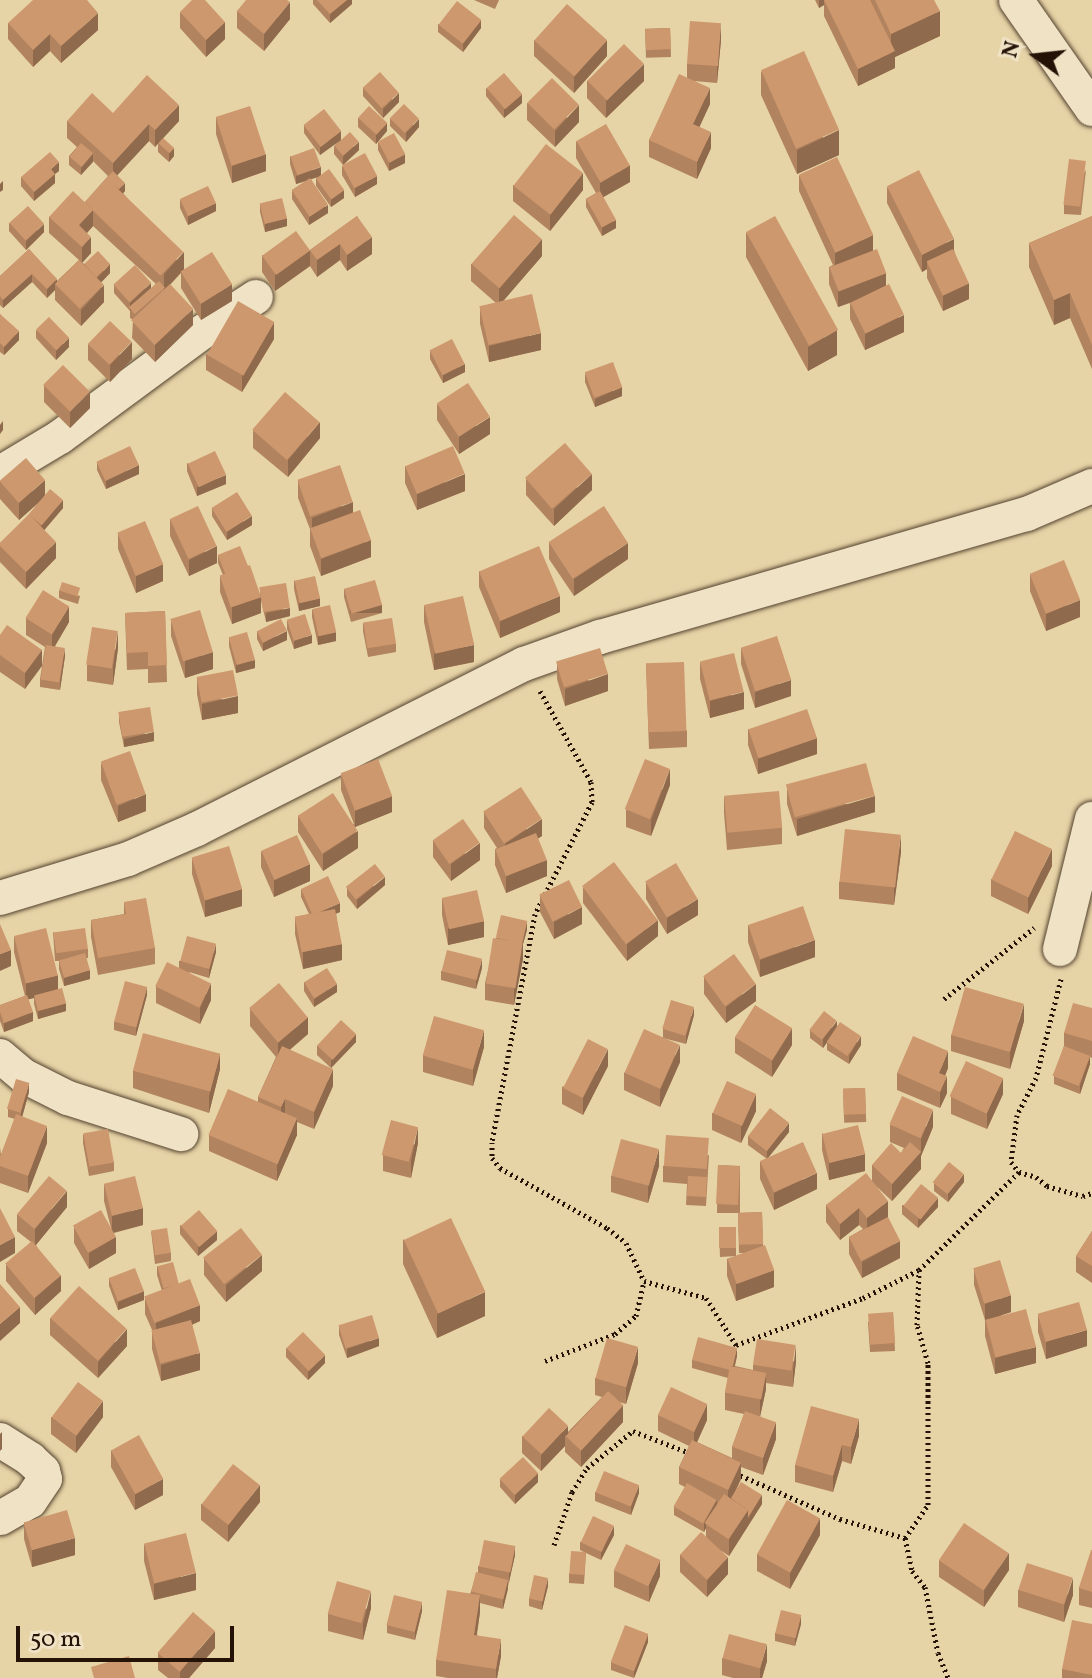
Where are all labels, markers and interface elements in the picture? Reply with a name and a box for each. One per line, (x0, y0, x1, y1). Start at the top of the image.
north arrow (996, 16, 1076, 96)
text: N (995, 38, 1029, 61)
scale bar (20, 1610, 238, 1660)
text: 50 m (30, 1623, 82, 1657)

